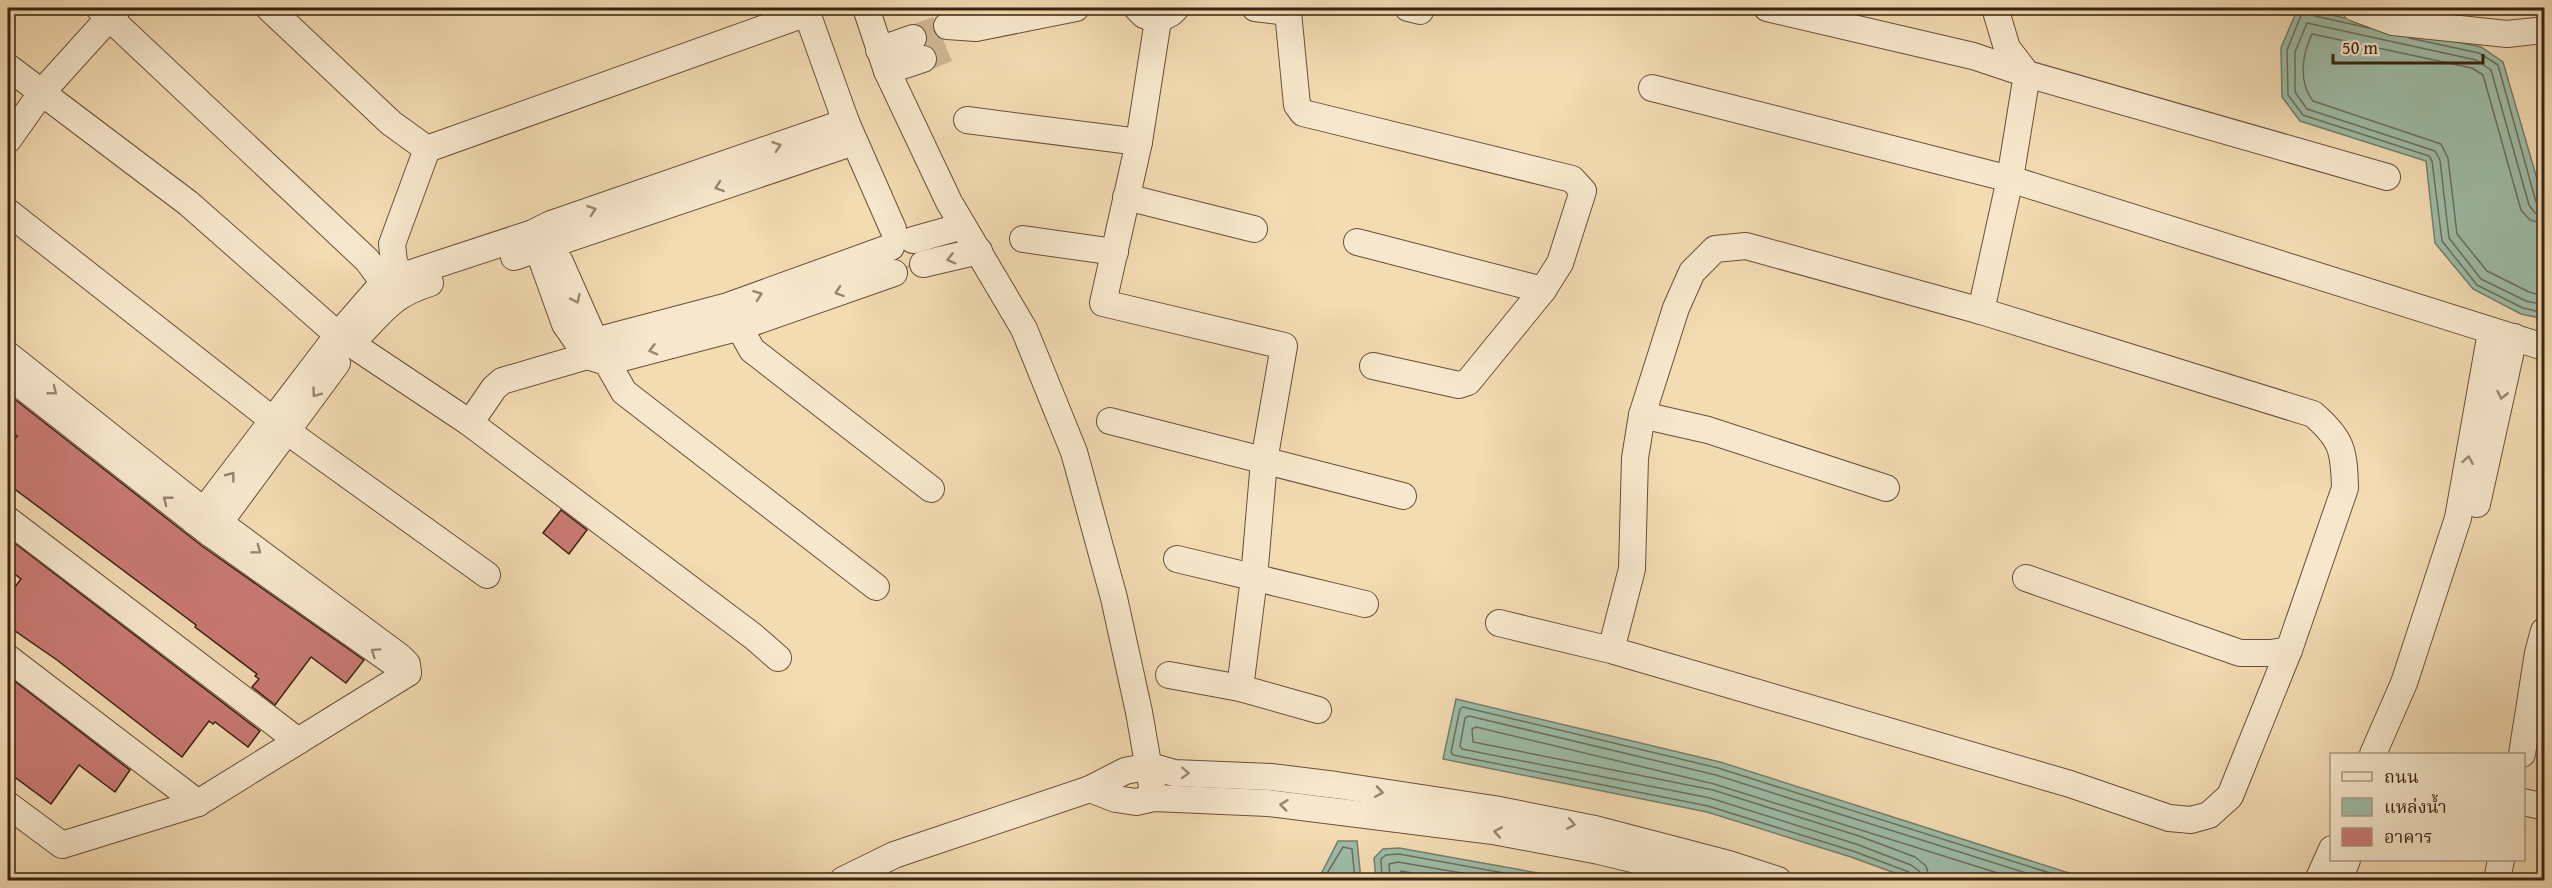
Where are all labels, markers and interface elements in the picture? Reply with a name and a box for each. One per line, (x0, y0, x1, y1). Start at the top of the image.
scale bar (2333, 27, 2483, 65)
text: 50 m (2342, 34, 2378, 61)
one-way arrow (771, 141, 782, 154)
one-way arrow (715, 180, 725, 193)
one-way arrow (586, 205, 597, 217)
one-way arrow (946, 251, 956, 264)
one-way arrow (834, 285, 845, 298)
one-way arrow (752, 290, 763, 303)
one-way arrow (568, 293, 580, 304)
one-way arrow (648, 343, 659, 355)
one-way arrow (47, 384, 58, 395)
one-way arrow (312, 387, 323, 398)
one-way arrow (2496, 389, 2509, 399)
one-way arrow (2462, 455, 2474, 465)
one-way arrow (223, 471, 234, 482)
one-way arrow (163, 496, 174, 507)
one-way arrow (250, 542, 261, 553)
one-way arrow (371, 648, 382, 659)
legend (2330, 753, 2525, 861)
text: ถนน (2384, 763, 2419, 790)
one-way arrow (1180, 767, 1189, 780)
one-way arrow (1374, 785, 1383, 797)
text: แหล่งน้ำ (2384, 793, 2447, 820)
one-way arrow (1279, 800, 1288, 812)
one-way arrow (1565, 817, 1575, 830)
text: อาคาร (2384, 823, 2433, 850)
one-way arrow (1493, 827, 1503, 839)

